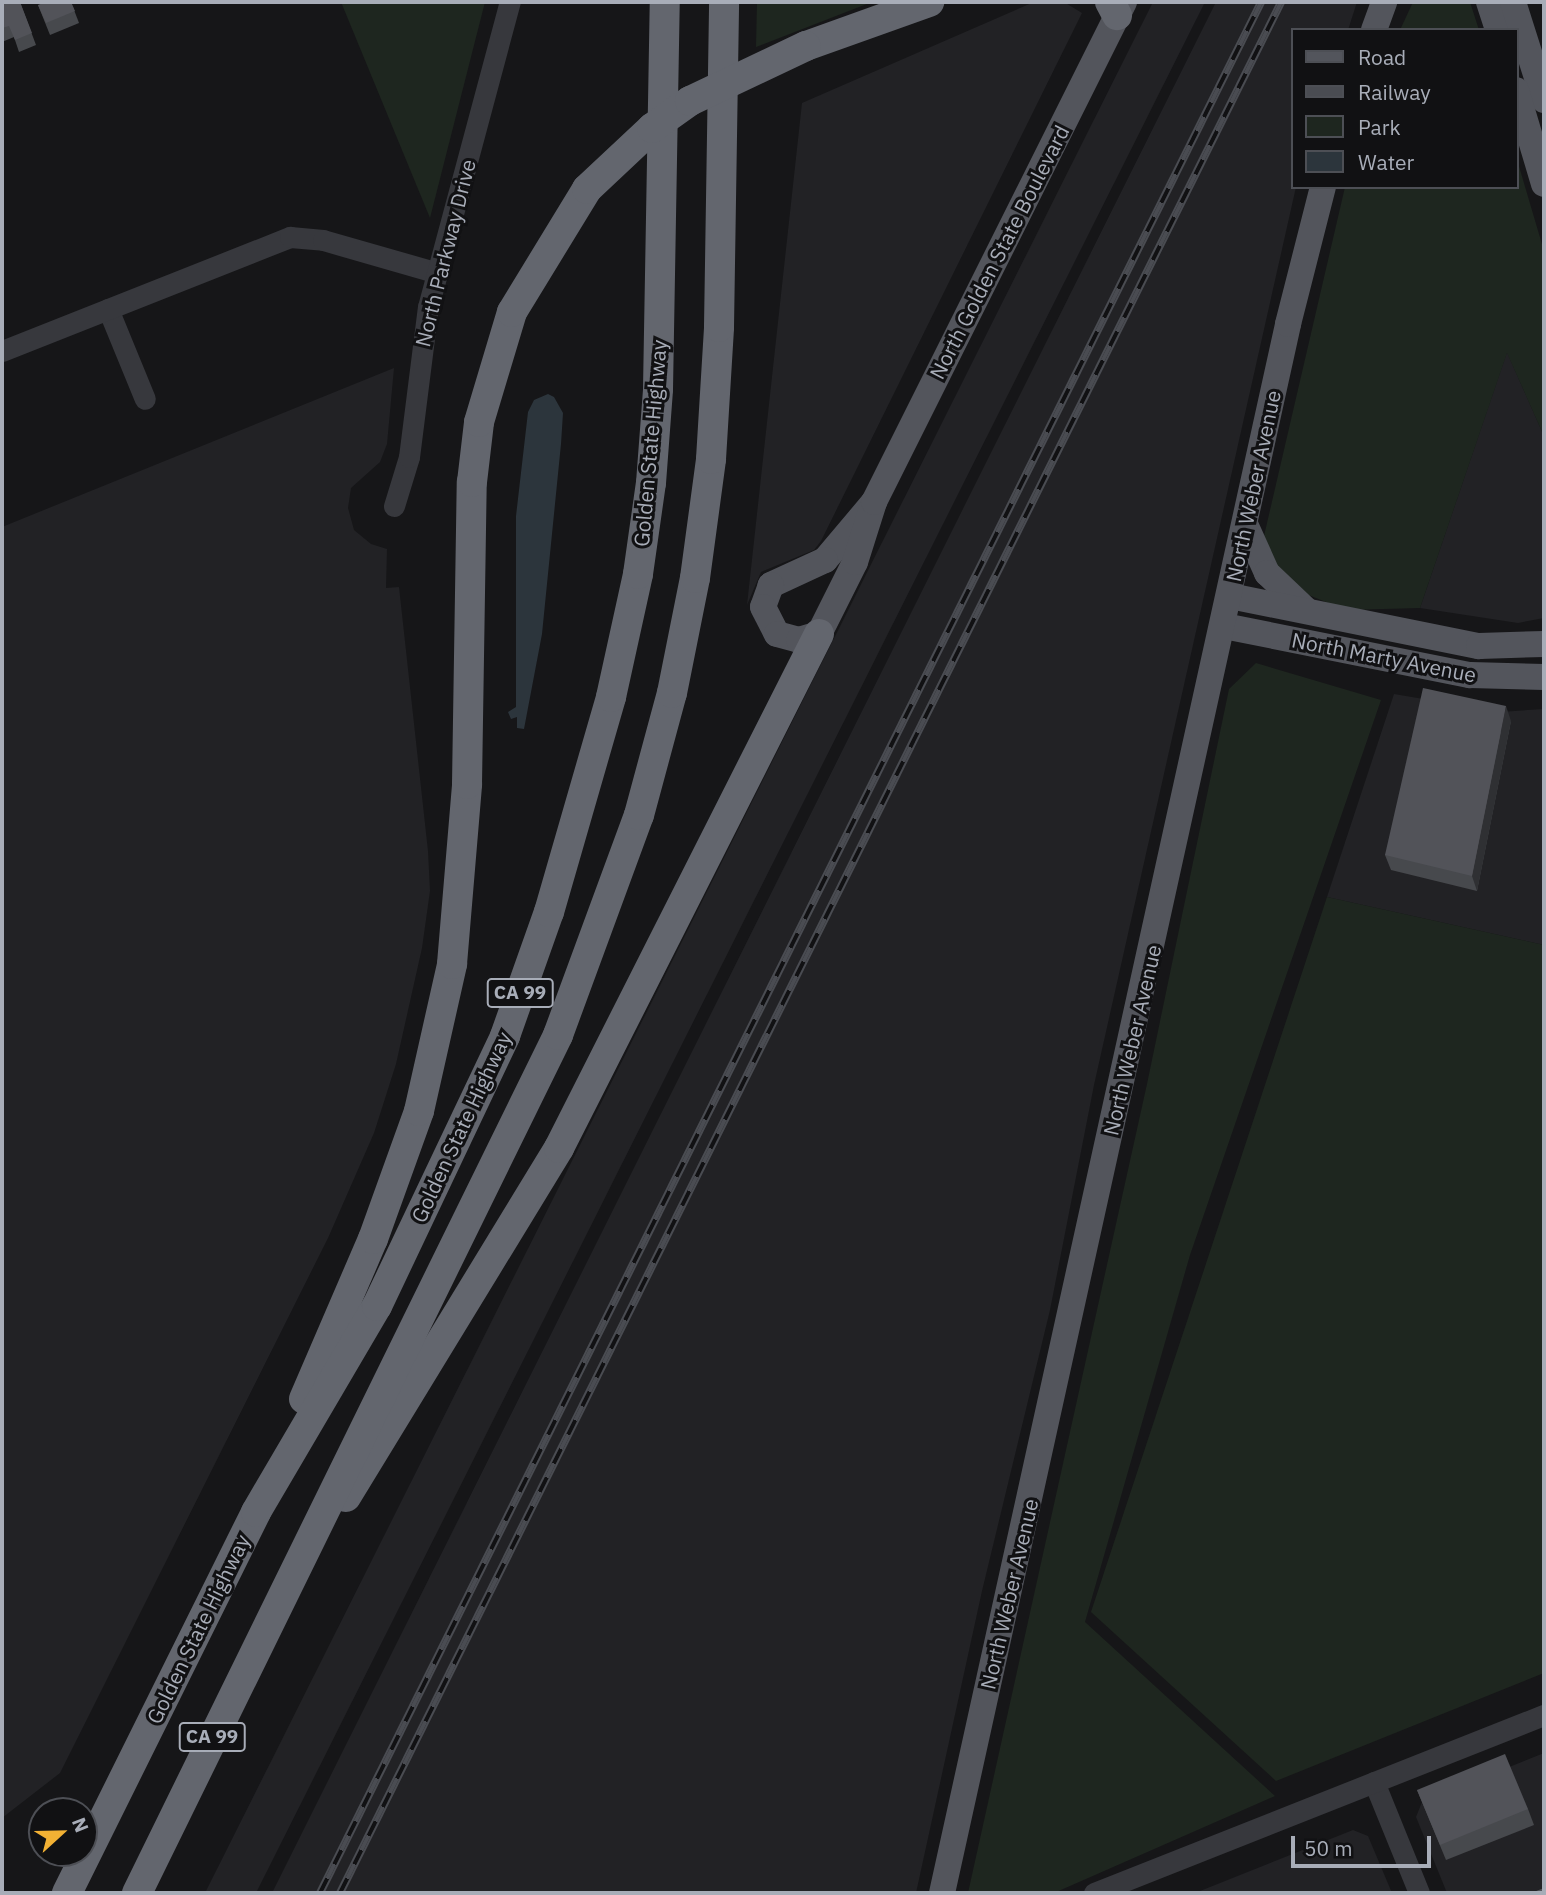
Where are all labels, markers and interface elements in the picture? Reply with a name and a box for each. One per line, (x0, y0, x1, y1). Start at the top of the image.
legend (1290, 28, 1518, 189)
text: Road (1358, 43, 1406, 71)
text: Railway (1358, 78, 1431, 106)
text: Park (1358, 113, 1401, 141)
street label: North Golden State Boulevard (924, 121, 1074, 383)
text: Water (1358, 148, 1414, 176)
street label: North Parkway Drive (410, 157, 480, 349)
street label: Golden State Highway (628, 338, 672, 548)
street label: North Weber Avenue (1220, 388, 1286, 584)
street label: North Marty Avenue (1290, 627, 1478, 687)
street label: North Weber Avenue (1098, 942, 1166, 1138)
road number: CA 99 (485, 978, 555, 1009)
street label: Golden State Highway (406, 1028, 516, 1226)
street label: North Weber Avenue (975, 1496, 1043, 1692)
street label: Golden State Highway (141, 1530, 255, 1728)
road number: CA 99 (177, 1722, 247, 1752)
north arrow (28, 1797, 98, 1867)
text: N (67, 1814, 94, 1836)
scale bar (1294, 1822, 1434, 1866)
text: 50 m (1304, 1834, 1353, 1862)

